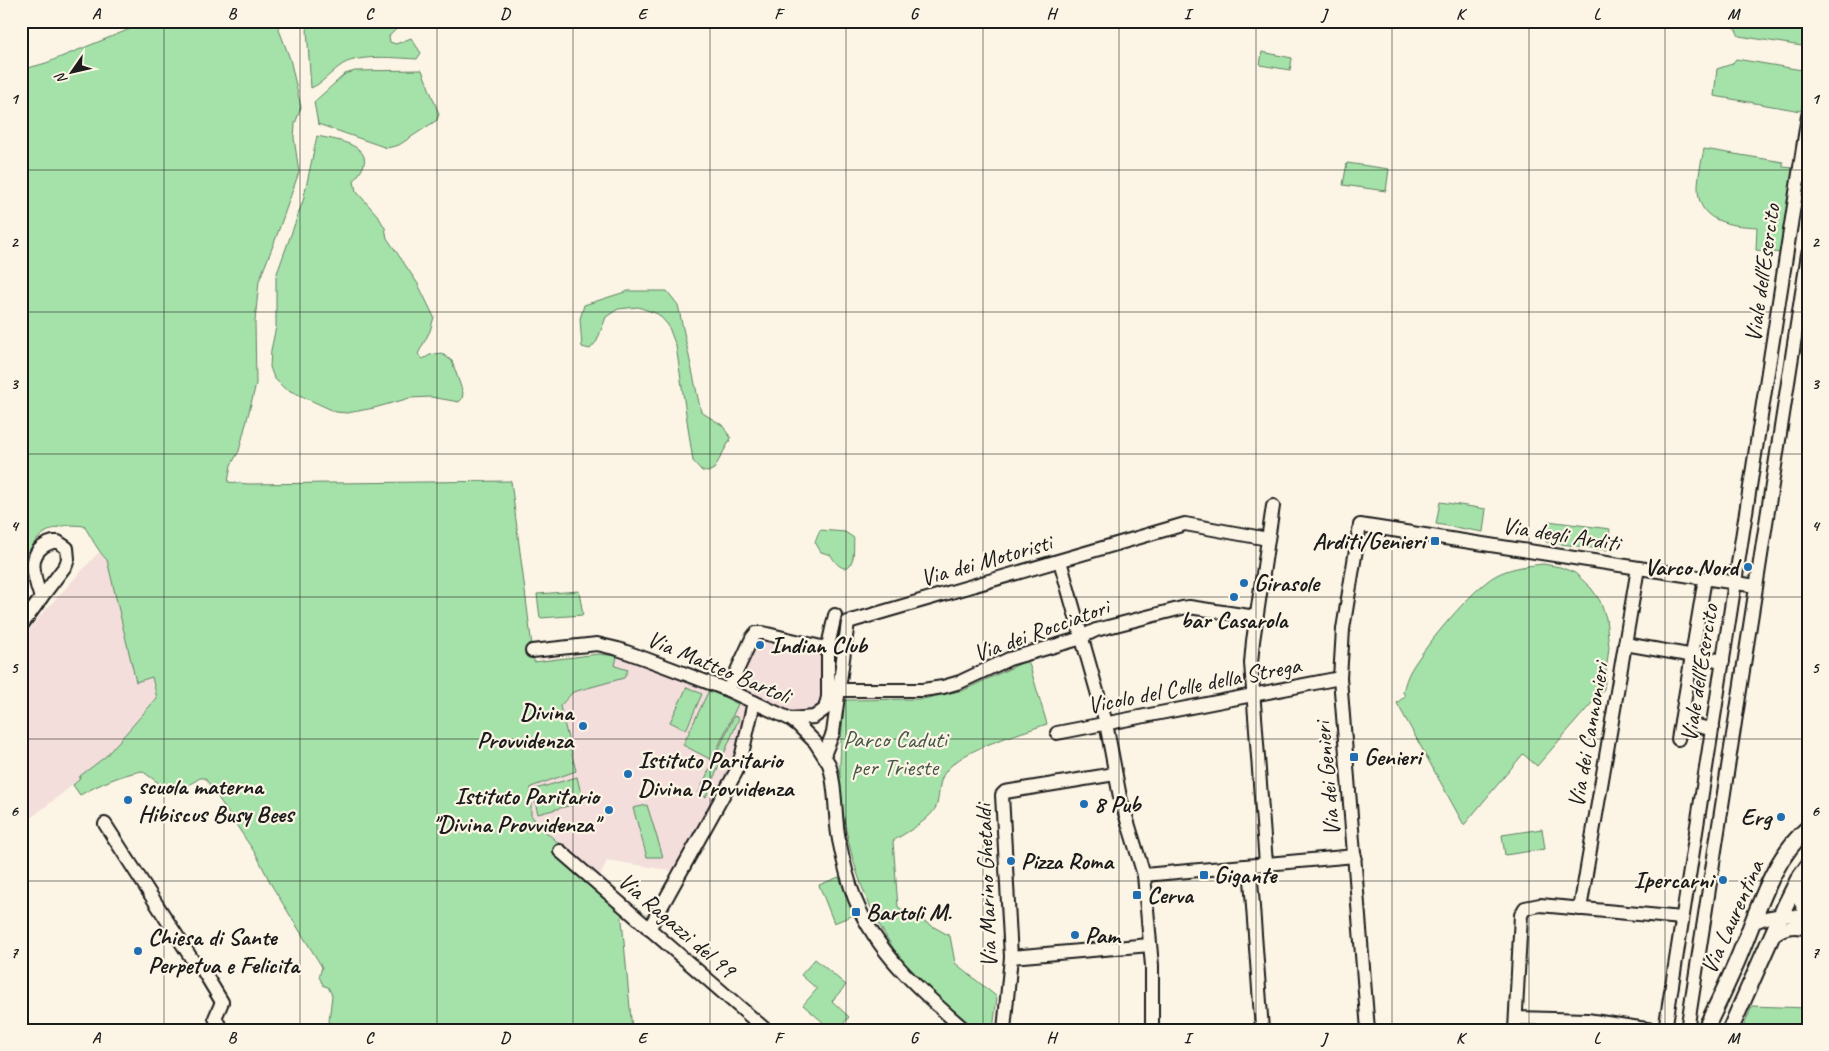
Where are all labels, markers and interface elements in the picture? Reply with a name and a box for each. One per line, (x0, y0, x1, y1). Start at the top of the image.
text: A (92, 4, 102, 24)
text: B (228, 4, 238, 24)
text: C (365, 4, 375, 24)
text: D (500, 4, 511, 24)
text: E (638, 4, 649, 24)
text: F (774, 4, 785, 24)
text: G (910, 4, 920, 24)
text: H (1046, 4, 1058, 24)
text: I (1184, 4, 1194, 24)
text: J (1320, 4, 1329, 24)
text: K (1456, 4, 1468, 24)
text: L (1594, 4, 1602, 24)
text: M (1727, 4, 1741, 24)
north arrow (48, 48, 98, 98)
text: N (51, 69, 71, 87)
text: 1 (10, 89, 19, 109)
text: 1 (1811, 89, 1820, 109)
street label: Viale dell'Esercito (1737, 201, 1787, 344)
text: 2 (10, 232, 19, 252)
text: 2 (1811, 232, 1820, 252)
text: 3 (10, 374, 19, 394)
text: 3 (1811, 374, 1820, 394)
street label: Via degli Arditi (1500, 510, 1625, 559)
text: 4 (10, 516, 19, 536)
text: 4 (1811, 516, 1820, 536)
street label: Via dei Motoristi (917, 526, 1057, 593)
place label: Arditi/Genieri (1312, 526, 1428, 556)
marker: Arditi/Genieri (1429, 535, 1441, 547)
place label: Varco Nord (1644, 552, 1742, 582)
marker: Varco Nord (1742, 561, 1754, 573)
place label: Girasole (1254, 568, 1321, 598)
marker: Girasole (1238, 577, 1250, 589)
street label: Via dei Rocciatori (969, 590, 1116, 668)
marker: bar Casarola (1228, 591, 1240, 603)
street label: Viale dell'Esercito (1673, 601, 1725, 744)
place label: bar Casarola (1181, 605, 1290, 635)
street label: Via Matteo Bartoli (643, 623, 797, 712)
place label: Indian Club (770, 630, 868, 660)
marker: Indian Club (754, 639, 766, 651)
street label: Vicolo del Colle della Strega (1085, 649, 1305, 720)
street label: Via dei Cannonieri (1561, 657, 1616, 810)
text: 5 (11, 658, 20, 678)
text: 5 (1812, 658, 1821, 678)
place label: Divina Provvidenza (477, 697, 575, 755)
street label: Via dei Genieri (1307, 718, 1347, 838)
marker: Divina Provvidenza (577, 720, 589, 732)
park label: Parco Caduti per Trieste (843, 724, 950, 782)
place label: Genieri (1364, 742, 1424, 772)
place label: Istituto Paritario Divina Provvidenza (638, 745, 795, 803)
marker: Genieri (1348, 751, 1360, 763)
marker: Istituto Paritario Divina Provvidenza (622, 768, 634, 780)
place label: scuola materna Hibiscus Busy Bees (138, 771, 296, 829)
place label: Istituto Paritario "Divina Provvidenza" (432, 781, 604, 839)
place label: 8 Pub (1094, 789, 1143, 819)
marker: scuola materna Hibiscus Busy Bees (122, 794, 134, 806)
marker: 8 Pub (1078, 798, 1090, 810)
text: 6 (10, 801, 19, 821)
street label: Via Marino Ghetaldi (968, 801, 1004, 968)
text: 6 (1811, 801, 1820, 821)
place label: Erg (1741, 802, 1773, 832)
marker: Istituto Paritario "Divina Provvidenza" (603, 804, 615, 816)
marker: Erg (1775, 811, 1787, 823)
place label: Pizza Roma (1021, 846, 1115, 876)
street label: Via Laurentina (1694, 854, 1771, 979)
marker: Pizza Roma (1005, 855, 1017, 867)
place label: Gigante (1214, 860, 1278, 890)
place label: Ipercarni (1634, 865, 1716, 895)
street label: Via Ragazzi del 99 (612, 866, 744, 986)
marker: Gigante (1198, 869, 1210, 881)
marker: Ipercarni (1717, 874, 1729, 886)
place label: Cerva (1147, 880, 1195, 910)
marker: Cerva (1131, 889, 1143, 901)
place label: Bartoli M. (866, 897, 953, 927)
marker: Bartoli M. (850, 906, 862, 918)
place label: Pam (1085, 920, 1122, 950)
place label: Chiesa di Sante Perpetua e Felicita (148, 922, 301, 980)
marker: Pam (1069, 929, 1081, 941)
text: 7 (10, 943, 19, 963)
text: 7 (1811, 943, 1820, 963)
marker: Chiesa di Sante Perpetua e Felicita (132, 945, 144, 957)
text: A (92, 1028, 102, 1048)
text: B (228, 1028, 238, 1048)
text: C (365, 1028, 375, 1048)
text: D (500, 1028, 511, 1048)
text: E (638, 1028, 649, 1048)
text: F (774, 1028, 785, 1048)
text: G (910, 1028, 920, 1048)
text: H (1046, 1028, 1058, 1048)
text: I (1184, 1028, 1194, 1048)
text: J (1320, 1028, 1329, 1048)
text: K (1456, 1028, 1468, 1048)
text: L (1594, 1028, 1602, 1048)
text: M (1727, 1028, 1741, 1048)

